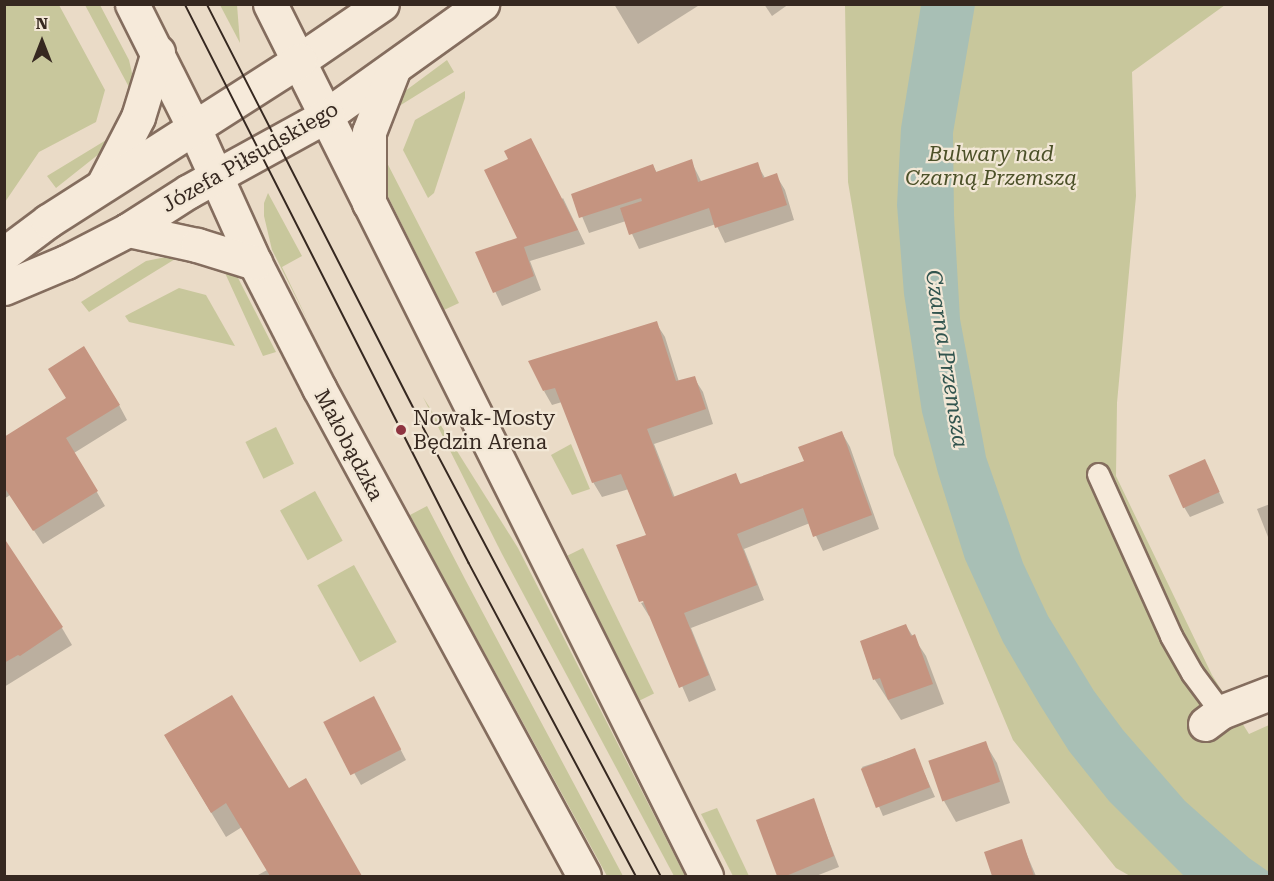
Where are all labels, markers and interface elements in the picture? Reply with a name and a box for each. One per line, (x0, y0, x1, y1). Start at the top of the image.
north arrow (12, 12, 72, 72)
text: N (36, 14, 48, 33)
street label: Józefa Piłsudskiego (157, 96, 343, 218)
park label: Bulwary nad Czarną Przemszą (905, 141, 1077, 191)
water label: Czarna Przemsza (920, 268, 974, 450)
street label: Małobądzka (309, 385, 389, 505)
place label: Nowak-Mosty Będzin Arena (413, 405, 555, 455)
marker: Nowak-Mosty Będzin Arena (394, 423, 408, 437)

